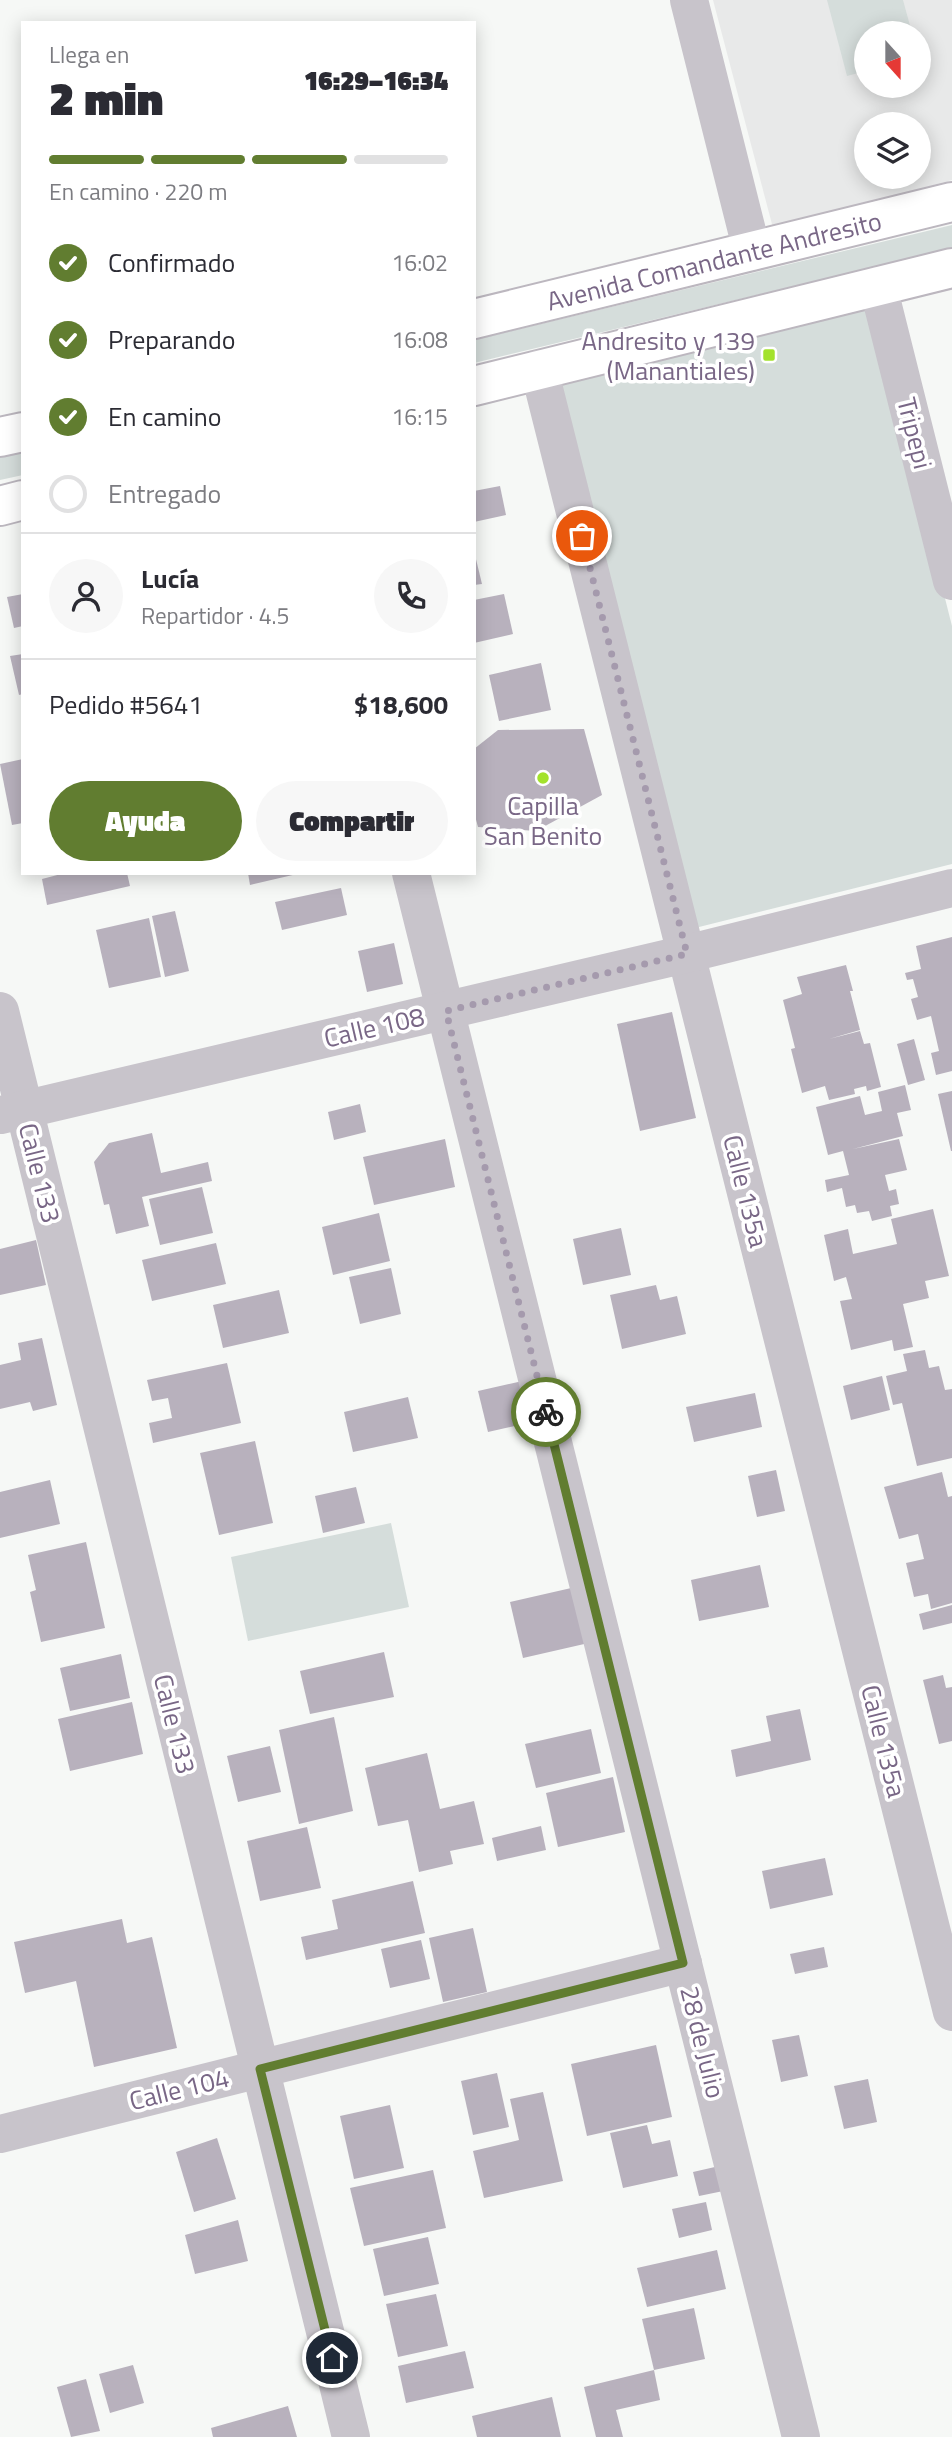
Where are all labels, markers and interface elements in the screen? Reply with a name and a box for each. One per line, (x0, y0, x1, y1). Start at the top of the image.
north arrow (854, 21, 931, 98)
map controls (854, 21, 931, 189)
text: Llega en (49, 37, 129, 72)
text: 16:29–16:34 (304, 61, 448, 100)
text: 2 min (49, 63, 163, 133)
button: layers (854, 112, 931, 189)
text: En camino · 220 m (49, 174, 227, 209)
street label: Avenida Comandante Andresito (542, 200, 885, 320)
text: Confirmado (108, 243, 235, 282)
icon: check (49, 244, 87, 282)
text: 16:02 (391, 245, 448, 280)
text: Preparando (108, 320, 235, 359)
icon: check (49, 321, 87, 359)
place label: Andresito y 139 (Manantiales) (582, 321, 755, 390)
text: 16:08 (391, 322, 448, 357)
marker: Andresito y 139 (Manantiales) (761, 347, 777, 363)
street label: Tripepi (887, 393, 943, 473)
text: En camino (108, 397, 222, 436)
icon: check (49, 398, 87, 436)
text: 16:15 (391, 399, 448, 434)
text: Entregado (108, 474, 221, 513)
pin (552, 506, 612, 566)
icon: bag (563, 517, 601, 555)
button: person (49, 559, 123, 633)
text: Lucía (141, 559, 199, 598)
button: phone (374, 559, 448, 633)
text: Repartidor · 4.5 (141, 598, 289, 633)
text: Pedido #5641 (49, 685, 203, 724)
text: $18,600 (354, 685, 448, 724)
marker: Capilla San Benito (535, 770, 551, 786)
button: Ayuda (49, 781, 242, 861)
button: Compartir (256, 781, 448, 861)
place label: Capilla San Benito (484, 786, 602, 855)
street label: Calle 108 (320, 997, 428, 1057)
street label: Calle 133 (9, 1119, 71, 1227)
street label: Calle 135a (713, 1131, 779, 1251)
courier (511, 1377, 581, 1447)
icon: bike (527, 1393, 565, 1431)
street label: Calle 133 (144, 1670, 206, 1778)
street label: Calle 135a (851, 1681, 917, 1801)
street label: 28 de Julio (670, 1982, 736, 2102)
street label: Calle 104 (125, 2058, 233, 2120)
pin (302, 2328, 362, 2388)
icon: home (313, 2339, 351, 2377)

